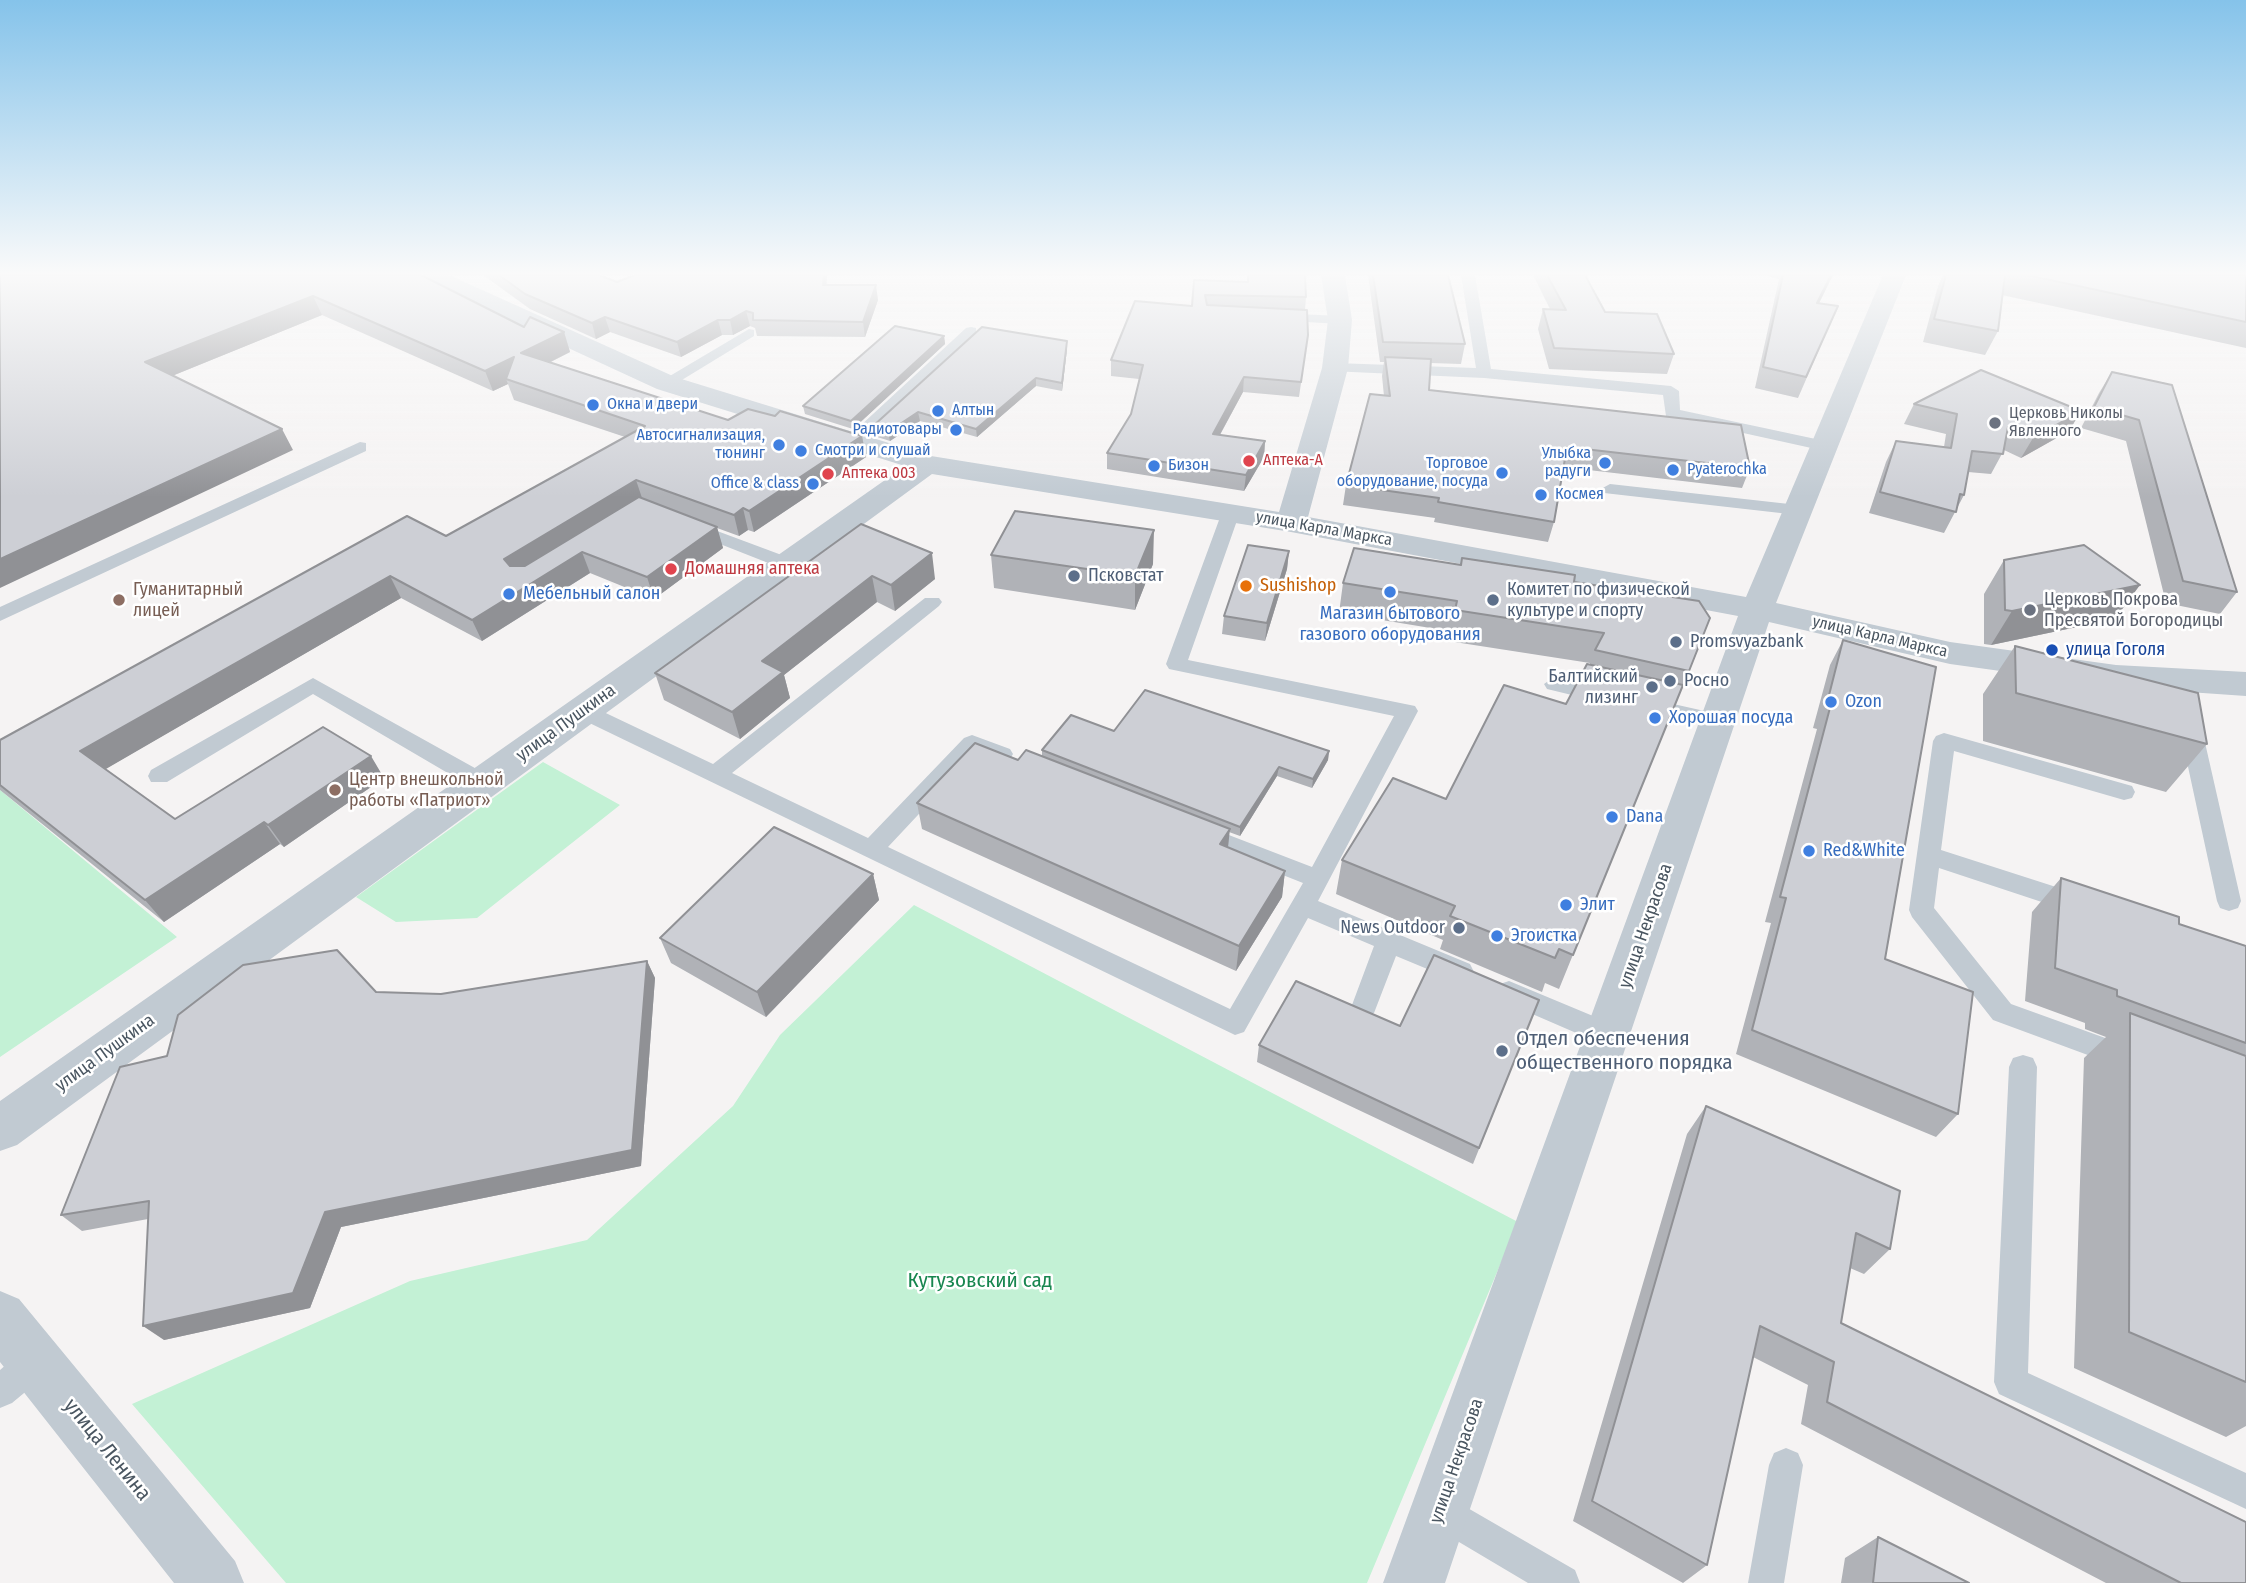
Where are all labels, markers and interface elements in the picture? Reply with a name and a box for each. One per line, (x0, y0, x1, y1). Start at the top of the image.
place label: Окна и двери (607, 395, 698, 415)
marker: Окна и двери (585, 397, 601, 413)
place label: Алтын (952, 401, 994, 421)
marker: Алтын (930, 403, 946, 419)
place label: Церковь Николы Явленного (2009, 404, 2123, 442)
marker: Церковь Николы Явленного (1987, 415, 2003, 431)
place label: Радиотовары (853, 420, 942, 440)
marker: Радиотовары (948, 422, 964, 438)
place label: Автосигнализация, тюнинг (636, 426, 765, 464)
marker: Автосигнализация, тюнинг (771, 437, 787, 453)
place label: Смотри и слушай (815, 441, 931, 461)
marker: Смотри и слушай (793, 443, 809, 459)
place label: Улыбка радуги (1542, 444, 1591, 482)
place label: Аптека-А (1263, 451, 1323, 471)
marker: Аптека-А (1241, 453, 1257, 469)
place label: Торговое оборудование, посуда (1337, 454, 1488, 492)
marker: Улыбка радуги (1597, 455, 1613, 471)
place label: Бизон (1168, 456, 1209, 476)
marker: Бизон (1146, 458, 1162, 474)
place label: Pyaterochka (1687, 460, 1767, 480)
marker: Pyaterochka (1665, 462, 1681, 478)
place label: Аптека 003 (842, 464, 915, 484)
marker: Торговое оборудование, посуда (1494, 465, 1510, 481)
marker: Аптека 003 (820, 466, 836, 482)
place label: Office & class (711, 474, 799, 494)
marker: Office & class (805, 476, 821, 492)
place label: Космея (1555, 485, 1604, 505)
marker: Космея (1533, 487, 1549, 503)
street label: улица Карла Маркса (1254, 508, 1394, 550)
place label: Домашняя аптека (685, 558, 820, 580)
marker: Домашняя аптека (663, 561, 679, 577)
place label: Псковстат (1088, 565, 1163, 587)
marker: Псковстат (1066, 568, 1082, 584)
place label: Sushishop (1260, 575, 1336, 597)
marker: Sushishop (1238, 578, 1254, 594)
place label: Гуманитарный лицей (133, 579, 243, 622)
place label: Комитет по физической культуре и спорту (1507, 579, 1690, 622)
place label: Мебельный салон (523, 583, 660, 605)
marker: Магазин бытового газового оборудования (1382, 584, 1398, 600)
marker: Мебельный салон (501, 586, 517, 602)
place label: Церковь Покрова Пресвятой Богородицы (2044, 589, 2223, 632)
marker: Гуманитарный лицей (111, 592, 127, 608)
marker: Комитет по физической культуре и спорту (1485, 592, 1501, 608)
marker: Церковь Покрова Пресвятой Богородицы (2022, 602, 2038, 618)
place label: Магазин бытового газового оборудования (1299, 603, 1481, 646)
street label: улица Карла Маркса (1811, 612, 1949, 662)
place label: Promsvyazbank (1690, 631, 1803, 653)
marker: Promsvyazbank (1668, 634, 1684, 650)
place label: улица Гоголя (2066, 639, 2165, 661)
marker: улица Гоголя (2044, 642, 2060, 658)
place label: Балтийский лизинг (1548, 666, 1638, 708)
place label: Росно (1684, 670, 1729, 692)
marker: Росно (1662, 673, 1678, 689)
marker: Балтийский лизинг (1644, 679, 1660, 695)
street label: улица Пушкина (512, 680, 620, 766)
place label: Ozon (1845, 691, 1882, 713)
marker: Ozon (1823, 694, 1839, 710)
place label: Хорошая посуда (1669, 707, 1793, 729)
marker: Хорошая посуда (1647, 710, 1663, 726)
place label: Центр внешкольной работы «Патриот» (349, 769, 504, 812)
marker: Центр внешкольной работы «Патриот» (327, 782, 343, 798)
place label: Dana (1626, 806, 1663, 828)
marker: Dana (1604, 809, 1620, 825)
place label: Red&White (1823, 840, 1905, 862)
marker: Red&White (1801, 843, 1817, 859)
street label: улица Некрасова (1615, 861, 1677, 991)
place label: Элит (1580, 894, 1615, 916)
marker: Элит (1558, 897, 1574, 913)
place label: News Outdoor (1340, 917, 1445, 939)
marker: News Outdoor (1451, 920, 1467, 936)
place label: Эгоистка (1511, 925, 1577, 947)
marker: Эгоистка (1489, 928, 1505, 944)
street label: улица Пушкина (51, 1010, 159, 1096)
place label: Отдел обеспечения общественного порядка (1516, 1026, 1733, 1076)
marker: Отдел обеспечения общественного порядка (1494, 1043, 1510, 1059)
park label: Кутузовский сад (908, 1268, 1052, 1294)
street label: улица Ленина (58, 1394, 156, 1506)
street label: улица Некрасова (1426, 1396, 1488, 1526)

